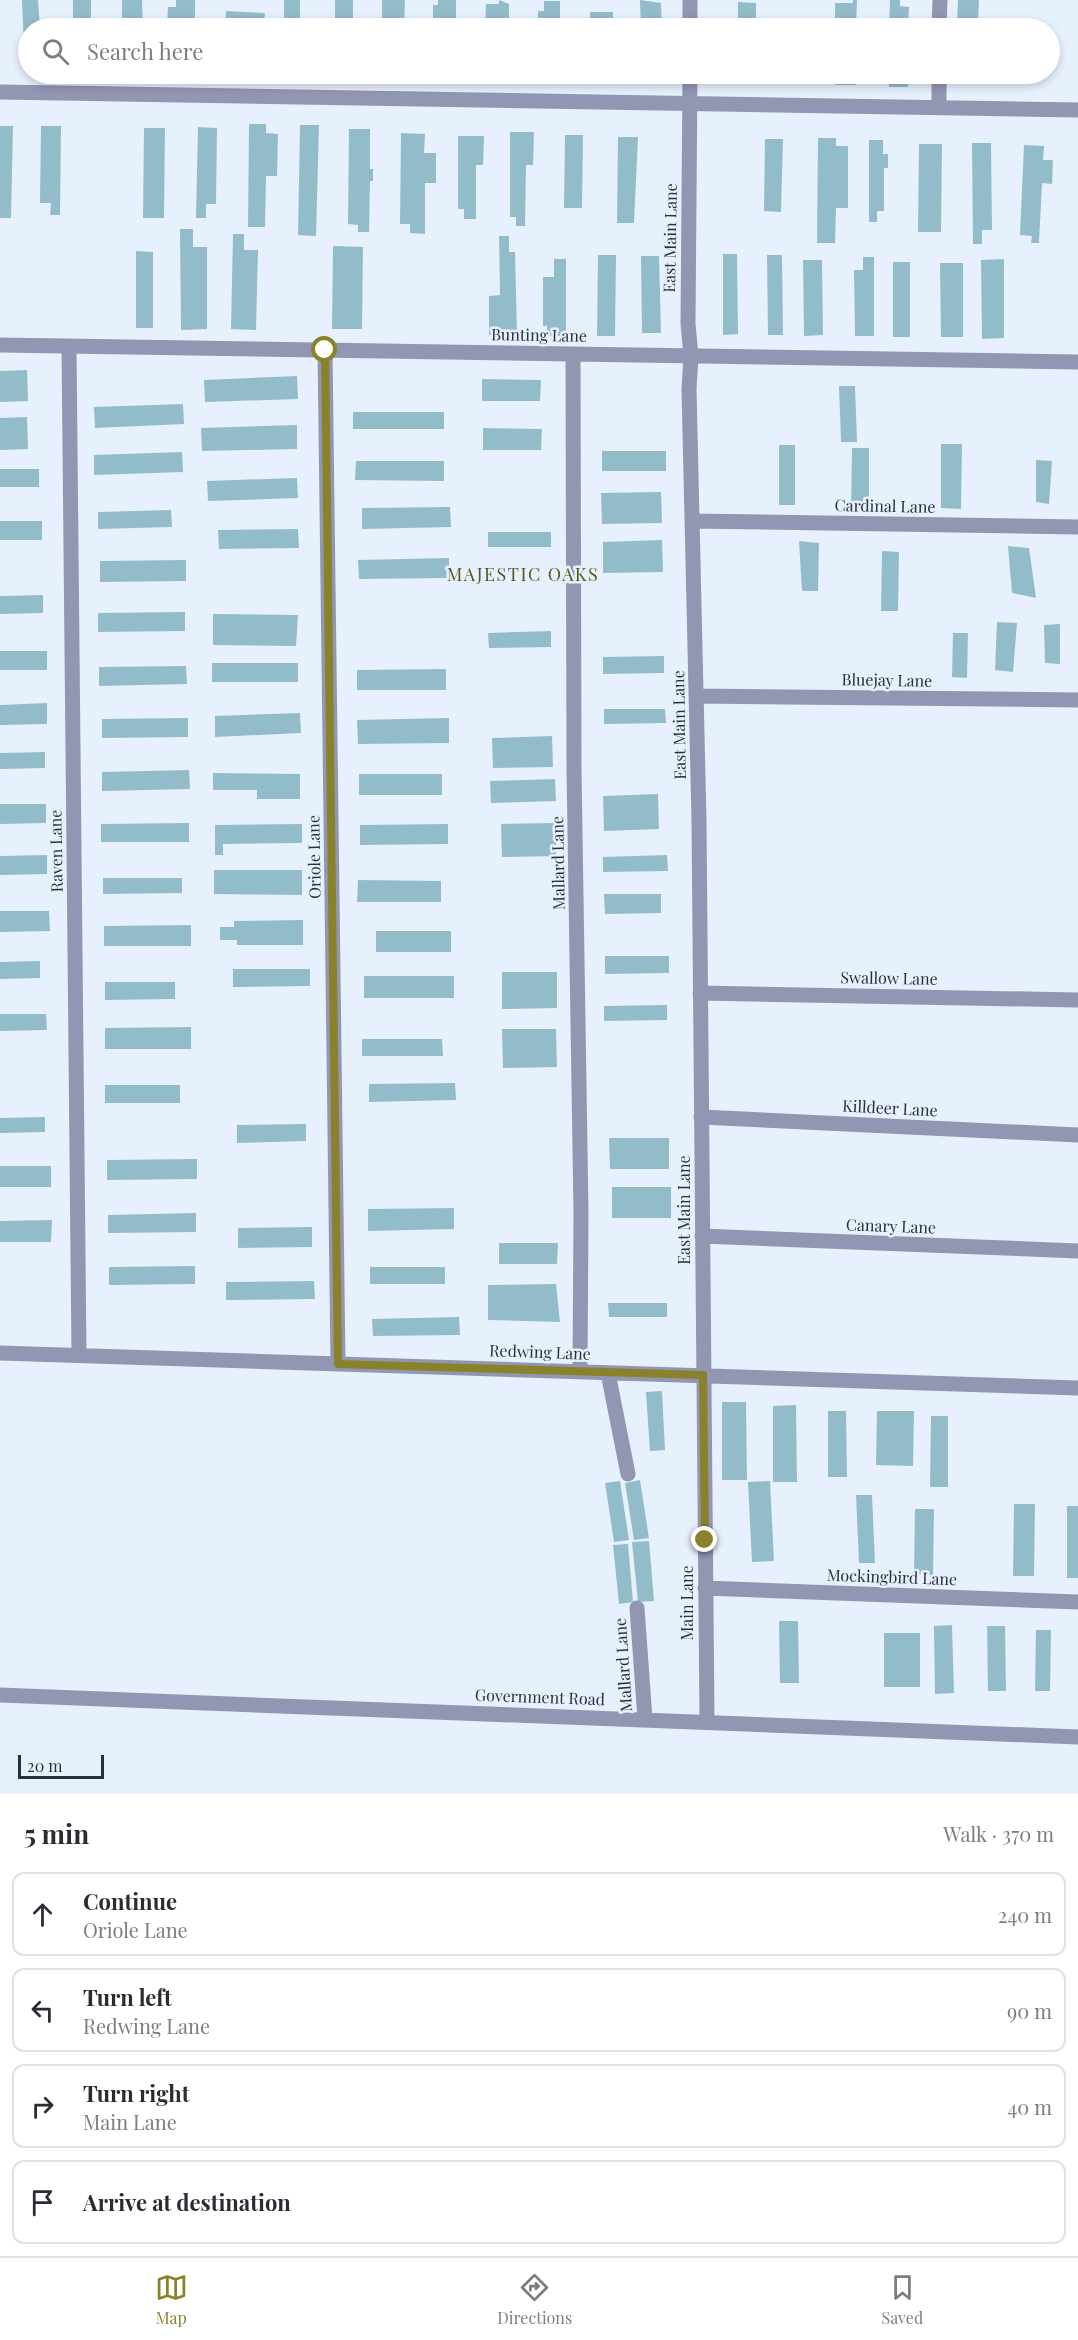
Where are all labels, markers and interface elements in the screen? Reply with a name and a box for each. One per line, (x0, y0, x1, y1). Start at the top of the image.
search box (18, 18, 1060, 84)
icon: search (39, 35, 72, 68)
text: Search here (87, 36, 203, 66)
street label: East Main Lane (658, 183, 681, 293)
street label: Bunting Lane (491, 323, 587, 346)
route start (311, 336, 337, 362)
street label: Cardinal Lane (834, 494, 936, 517)
district label: MAJESTIC OAKS (447, 562, 599, 586)
street label: Bluejay Lane (842, 668, 932, 691)
street label: East Main Lane (667, 670, 690, 780)
street label: Raven Lane (44, 810, 67, 892)
street label: Oriole Lane (302, 815, 325, 899)
street label: Mallard Lane (546, 816, 569, 910)
street label: Swallow Lane (840, 966, 938, 989)
street label: Killdeer Lane (842, 1095, 938, 1120)
street label: East Main Lane (673, 1155, 694, 1265)
street label: Canary Lane (846, 1213, 936, 1238)
street label: Redwing Lane (489, 1339, 591, 1364)
route end (691, 1526, 717, 1552)
street label: Mockingbird Lane (827, 1564, 958, 1589)
street label: Main Lane (676, 1565, 697, 1641)
street label: Mallard Lane (609, 1617, 636, 1713)
street label: Government Road (475, 1684, 605, 1709)
scale bar (18, 1752, 104, 1780)
text: 20 m (27, 1755, 62, 1776)
text: 5 min (24, 1816, 89, 1851)
text: Walk · 370 m (943, 1820, 1054, 1847)
text: Continue (83, 1886, 177, 1916)
icon: ahead (26, 1898, 59, 1931)
text: 240 m (998, 1901, 1052, 1928)
text: Oriole Lane (83, 1916, 188, 1943)
text: Turn left (83, 1982, 172, 2012)
icon: left (26, 1994, 59, 2027)
text: 90 m (1007, 1997, 1052, 2024)
text: Redwing Lane (83, 2012, 210, 2039)
text: Turn right (83, 2078, 189, 2108)
icon: right (26, 2090, 59, 2123)
text: 40 m (1007, 2093, 1052, 2120)
text: Main Lane (83, 2108, 177, 2135)
icon: arrive (26, 2186, 59, 2219)
text: Arrive at destination (83, 2187, 291, 2217)
tab: Map (155, 2271, 188, 2328)
tab: Directions (497, 2271, 572, 2328)
tab: Saved (882, 2271, 923, 2328)

